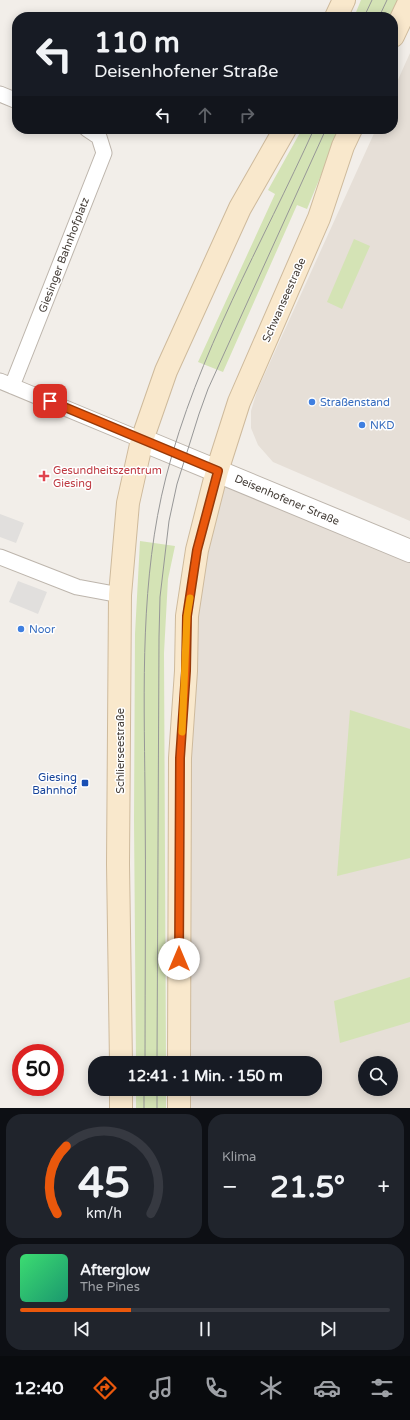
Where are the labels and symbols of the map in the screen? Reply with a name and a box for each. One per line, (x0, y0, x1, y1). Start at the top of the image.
street label: Giesinger Bahnhofplatz (36, 195, 92, 314)
street label: Schwanseestraße (260, 256, 308, 344)
pin (33, 384, 67, 418)
place label: Straßenstand (320, 396, 390, 409)
marker: Straßenstand (307, 397, 317, 407)
place label: NKD (370, 419, 394, 432)
marker: NKD (357, 420, 367, 430)
place label: Gesundheitszentrum Giesing (53, 464, 162, 490)
marker: Gesundheitszentrum Giesing (38, 470, 50, 482)
street label: Deisenhofener Straße (233, 472, 341, 528)
place label: Noor (29, 623, 56, 636)
marker: Noor (16, 624, 26, 634)
street label: Schlierseestraße (114, 708, 127, 794)
place label: Giesing Bahnhof (32, 771, 78, 797)
marker: Giesing Bahnhof (80, 778, 90, 788)
position arrow (158, 938, 200, 980)
speed limit sign: 50 (12, 1044, 64, 1096)

